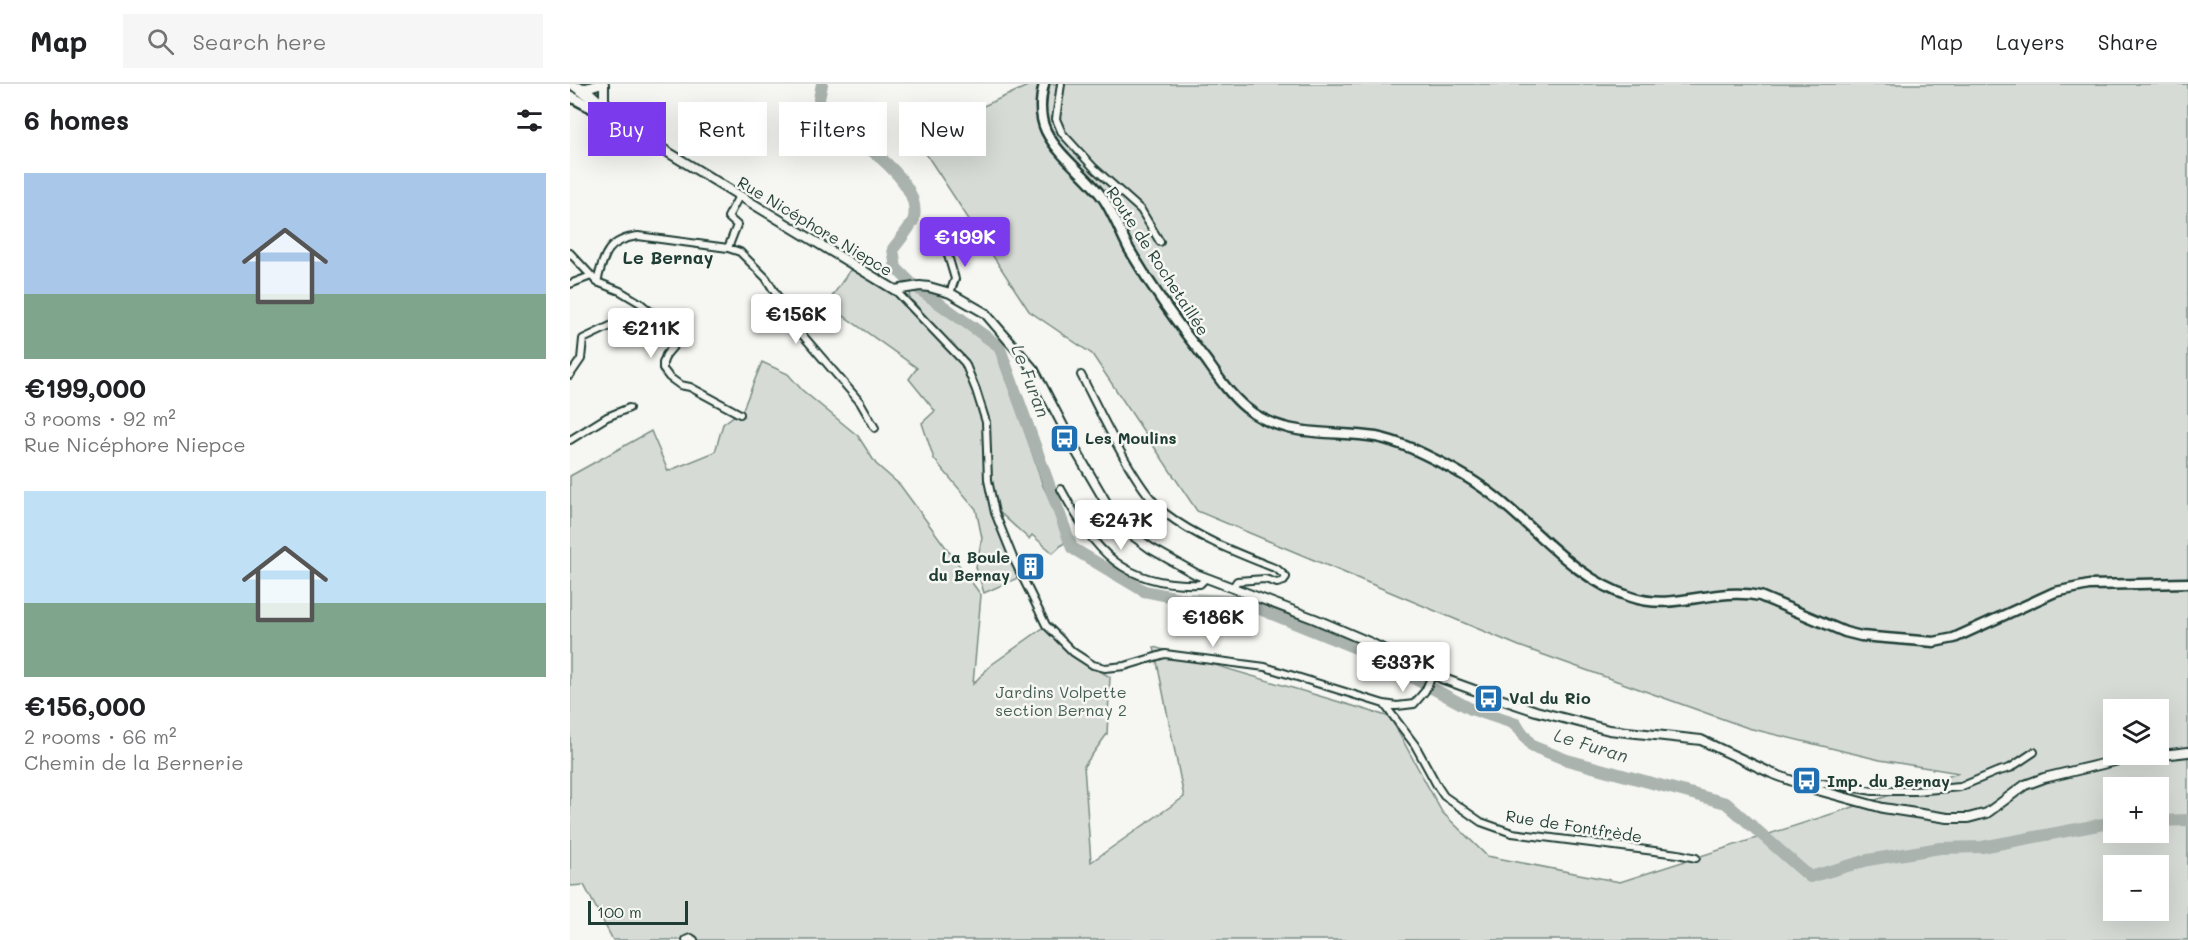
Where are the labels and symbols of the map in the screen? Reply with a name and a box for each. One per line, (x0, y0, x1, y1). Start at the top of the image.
street label: Rue Nicéphore Niepce (734, 171, 897, 280)
street label: Route de Rochetaillée (1102, 182, 1214, 339)
pin: €199K (923, 217, 1007, 268)
district label: Le Bernay (622, 245, 714, 269)
pin: €156K (754, 294, 838, 345)
pin: €211K (609, 308, 693, 359)
water label: Le Furan (1006, 341, 1056, 421)
bus stop icon: Les Moulins (1048, 422, 1080, 454)
place label: Les Moulins (1085, 427, 1176, 448)
pin: €247K (1079, 500, 1163, 551)
place label: La Boule du Bernay (929, 546, 1010, 585)
building icon: La Boule du Bernay (1015, 550, 1047, 582)
pin: €186K (1171, 597, 1255, 648)
pin: €337K (1361, 642, 1445, 693)
park label: Jardins Volpette section Bernay 2 (995, 681, 1127, 720)
bus stop icon: Val du Rio (1472, 682, 1504, 714)
place label: Val du Rio (1509, 687, 1591, 708)
water label: Le Furan (1551, 722, 1631, 768)
bus stop icon: Imp. du Bernay (1790, 765, 1822, 797)
place label: Imp. du Bernay (1827, 770, 1950, 791)
street label: Rue de Fontfrède (1504, 804, 1644, 847)
scale bar (588, 898, 688, 926)

